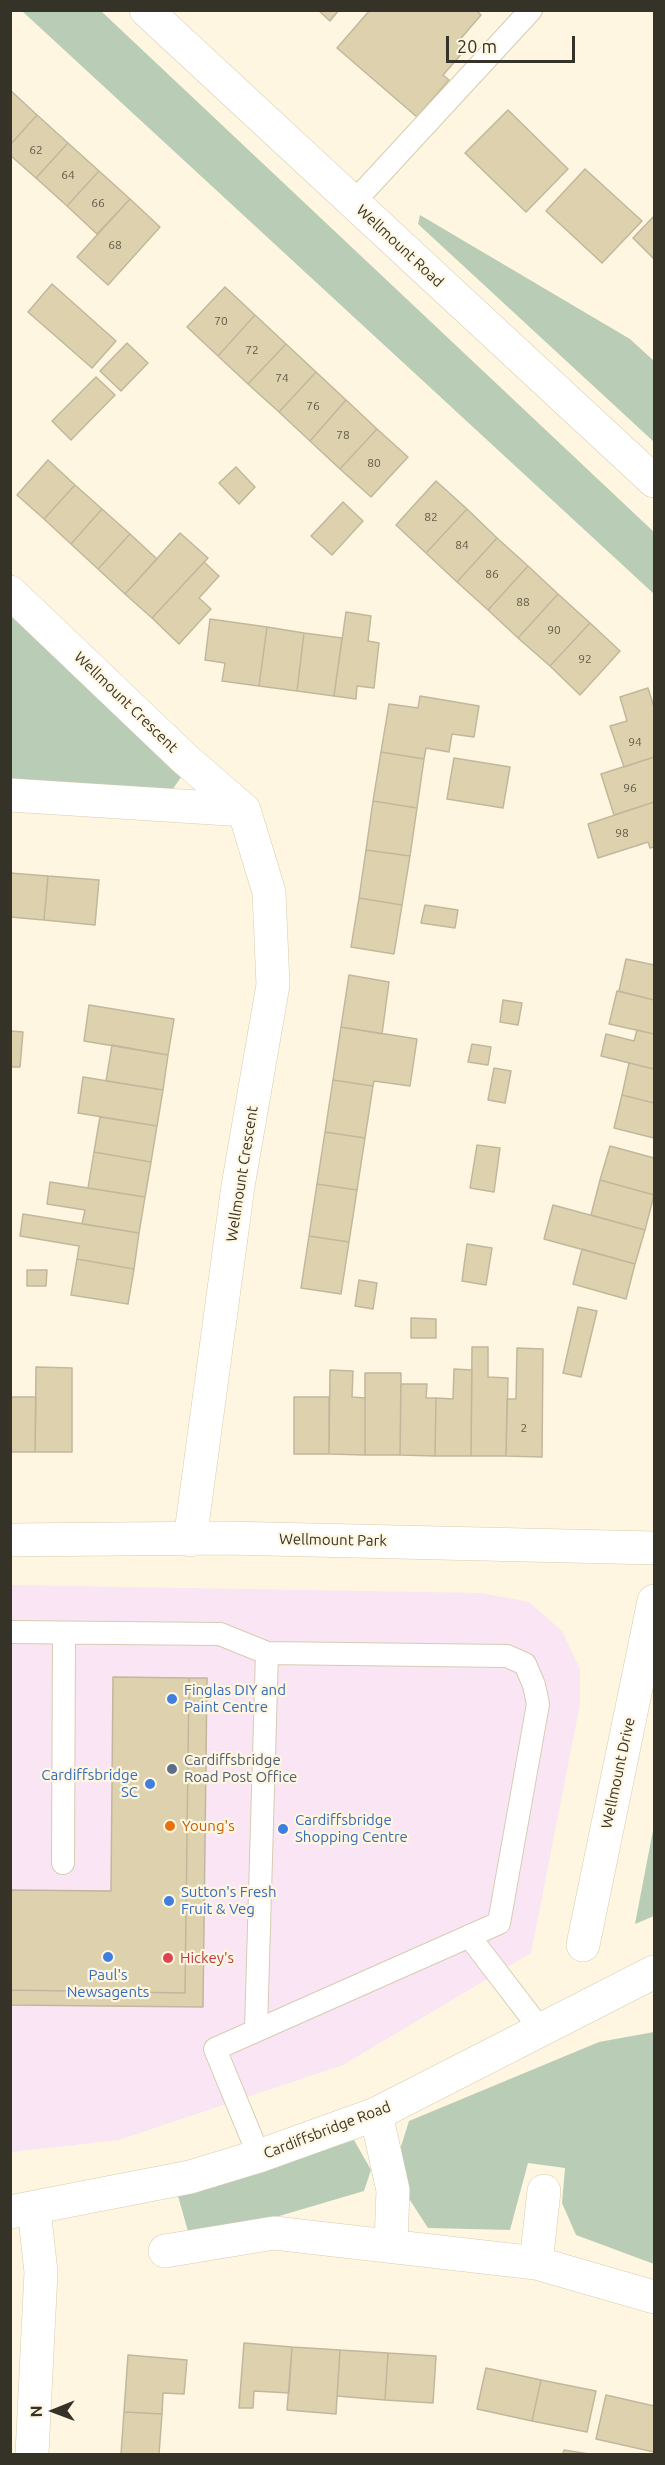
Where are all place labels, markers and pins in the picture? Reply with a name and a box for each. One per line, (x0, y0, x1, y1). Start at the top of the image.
place label: Finglas DIY and Paint Centre (184, 1681, 286, 1716)
marker: Finglas DIY and Paint Centre (165, 1692, 179, 1706)
place label: Cardiffsbridge Road Post Office (184, 1751, 297, 1786)
marker: Cardiffsbridge Road Post Office (165, 1762, 179, 1776)
place label: Cardiffsbridge SC (41, 1766, 138, 1801)
marker: Cardiffsbridge SC (143, 1777, 157, 1791)
place label: Cardiffsbridge Shopping Centre (295, 1811, 408, 1846)
place label: Young's (182, 1817, 235, 1835)
marker: Young's (163, 1819, 177, 1833)
marker: Cardiffsbridge Shopping Centre (276, 1822, 290, 1836)
place label: Sutton's Fresh Fruit & Veg (181, 1883, 276, 1918)
marker: Sutton's Fresh Fruit & Veg (162, 1894, 176, 1908)
place label: Hickey's (180, 1949, 234, 1967)
marker: Paul's Newsagents (101, 1950, 115, 1964)
marker: Hickey's (161, 1951, 175, 1965)
place label: Paul's Newsagents (67, 1966, 149, 2001)

